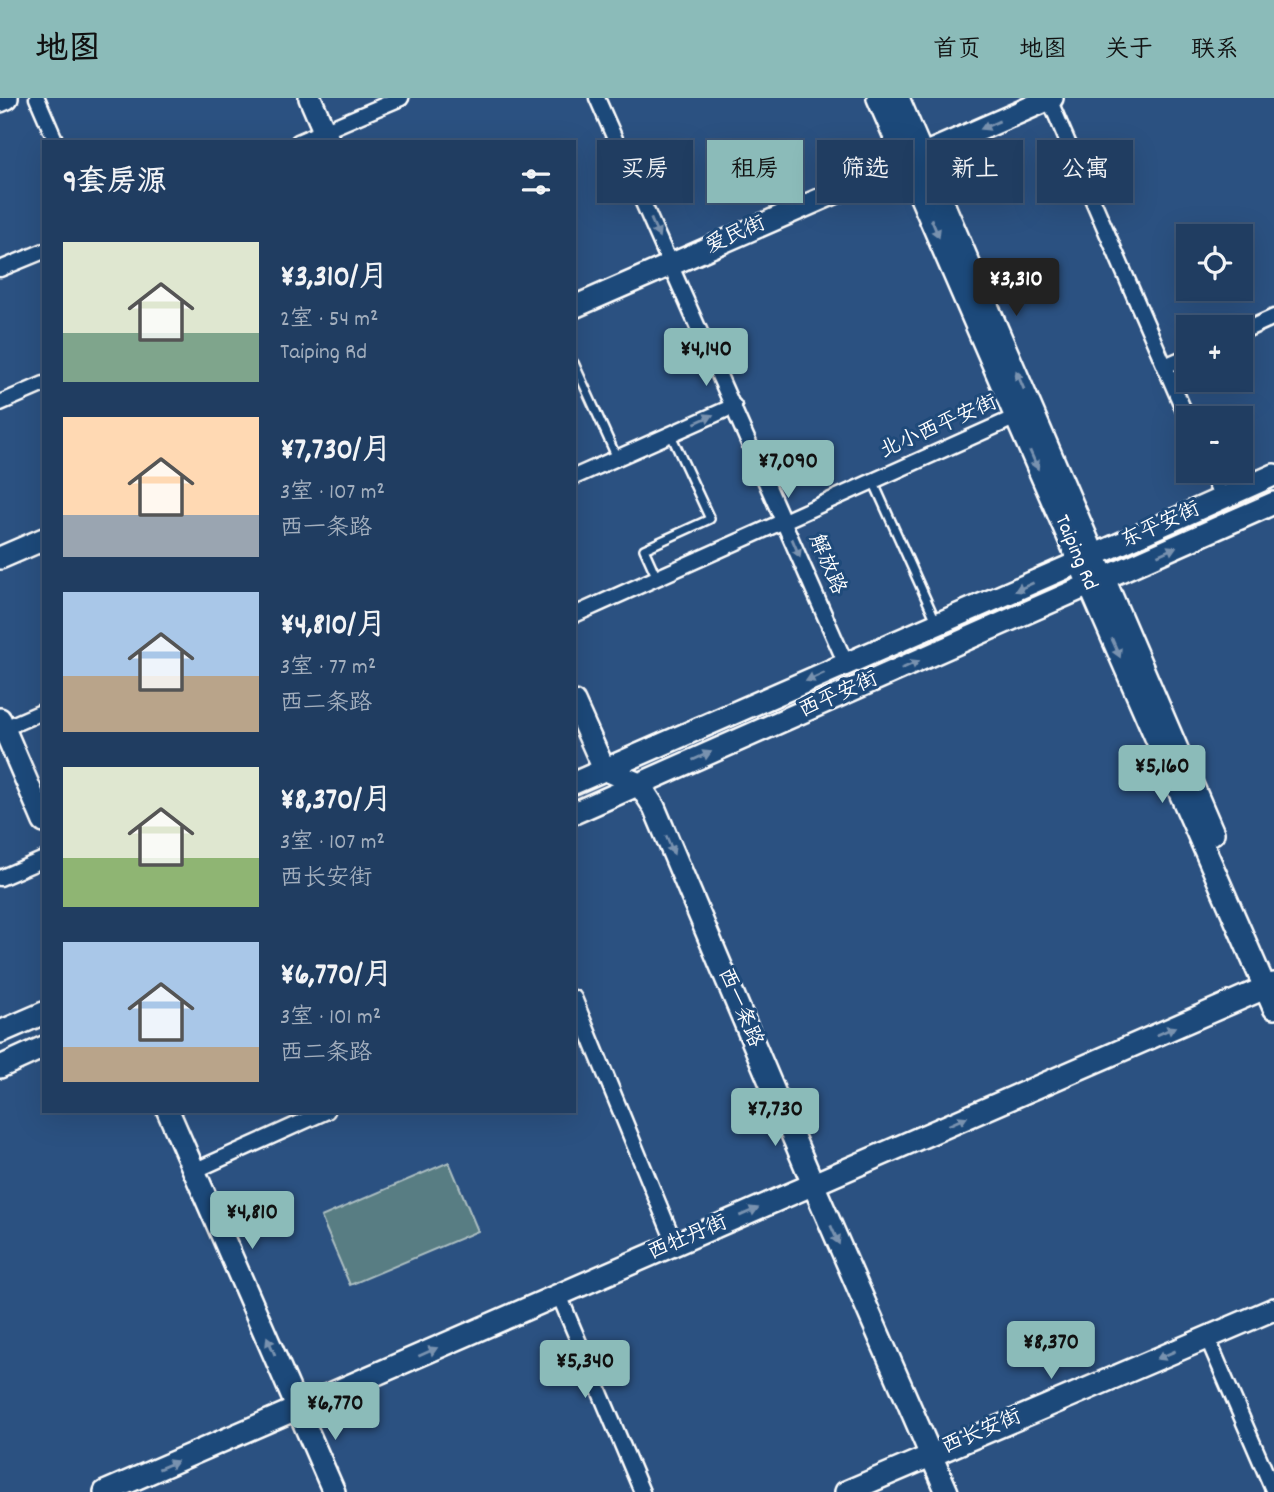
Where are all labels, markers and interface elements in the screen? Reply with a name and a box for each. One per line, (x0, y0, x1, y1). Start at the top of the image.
text: 地图 (35, 28, 101, 75)
text: 首页 (933, 34, 981, 68)
text: 地图 (1019, 34, 1067, 68)
text: 关于 (1105, 34, 1153, 68)
text: 联系 (1191, 34, 1239, 68)
one-way arrow (979, 120, 1000, 131)
chip: 买房 (597, 140, 693, 203)
chip: 租房 (707, 140, 803, 203)
chip: 筛选 (817, 140, 913, 203)
chip: 新上 (927, 140, 1023, 203)
chip: 公寓 (1037, 140, 1133, 203)
text: 9套房源 (63, 163, 167, 206)
icon: filters (517, 163, 555, 201)
street label: 爱民街 (701, 209, 771, 263)
one-way arrow (650, 217, 661, 238)
one-way arrow (929, 218, 940, 239)
map controls (1176, 224, 1253, 483)
button: locate (1176, 224, 1253, 301)
text: ¥3,310/月 (280, 258, 388, 301)
pin: ¥3,310 (959, 258, 1073, 318)
text: ¥3,310 (989, 264, 1043, 297)
icon: home (119, 270, 203, 354)
text: 2室 · 54 m² (280, 304, 379, 337)
button: + (1176, 315, 1253, 392)
pin: ¥4,140 (649, 328, 763, 388)
text: ¥4,140 (680, 334, 732, 367)
text: Taiping Rd (280, 337, 367, 370)
one-way arrow (1014, 370, 1026, 390)
street label: 北小西平安街 (875, 389, 1003, 467)
button: − (1176, 406, 1253, 483)
one-way arrow (693, 413, 714, 424)
text: ¥7,730/月 (280, 431, 391, 474)
pin: ¥7,090 (731, 440, 845, 500)
icon: home (119, 445, 203, 529)
text: ¥7,090 (758, 446, 818, 479)
one-way arrow (1029, 449, 1040, 470)
text: 3室 · 107 m² (280, 477, 385, 510)
street label: 东平安街 (1117, 495, 1205, 557)
street label: Taiping Rd (1046, 511, 1104, 595)
text: 西一条路 (280, 513, 372, 546)
street label: 解放路 (800, 530, 852, 600)
one-way arrow (791, 537, 802, 558)
one-way arrow (1157, 545, 1178, 556)
one-way arrow (1013, 581, 1034, 592)
text: ¥4,810/月 (280, 606, 386, 649)
icon: home (119, 620, 203, 704)
one-way arrow (1110, 638, 1122, 658)
text: 3室 · 77 m² (280, 652, 376, 685)
one-way arrow (900, 659, 921, 670)
street label: 西平安街 (795, 665, 883, 727)
one-way arrow (805, 672, 826, 683)
text: 西二条路 (280, 688, 372, 721)
pin: ¥5,160 (1105, 746, 1219, 805)
one-way arrow (692, 751, 713, 762)
text: ¥5,160 (1135, 751, 1190, 784)
text: ¥8,370/月 (280, 781, 392, 824)
icon: home (119, 795, 203, 879)
text: 3室 · 107 m² (280, 827, 385, 860)
one-way arrow (665, 834, 676, 855)
text: 西长安街 (280, 863, 372, 896)
text: ¥6,770/月 (280, 956, 393, 999)
street label: 西一条路 (709, 963, 769, 1053)
icon: home (119, 970, 203, 1054)
text: 3室 · 101 m² (280, 1002, 381, 1035)
one-way arrow (1156, 1025, 1176, 1037)
text: 西二条路 (280, 1038, 372, 1071)
pin: ¥7,730 (718, 1088, 832, 1148)
text: ¥7,730 (747, 1094, 803, 1127)
one-way arrow (947, 1116, 968, 1127)
pin: ¥4,810 (195, 1192, 309, 1251)
text: ¥4,810 (226, 1197, 278, 1230)
one-way arrow (739, 1206, 759, 1218)
street label: 西牡丹街 (643, 1209, 733, 1269)
one-way arrow (830, 1224, 841, 1245)
pin: ¥8,370 (994, 1322, 1108, 1381)
text: ¥8,370 (1023, 1327, 1079, 1360)
one-way arrow (265, 1335, 276, 1356)
pin: ¥5,340 (528, 1340, 642, 1400)
one-way arrow (418, 1346, 438, 1358)
text: ¥5,340 (556, 1346, 614, 1379)
one-way arrow (1155, 1349, 1176, 1360)
pin: ¥6,770 (278, 1382, 392, 1442)
text: ¥6,770 (307, 1388, 363, 1421)
street label: 西长安街 (937, 1403, 1027, 1463)
one-way arrow (158, 1459, 178, 1471)

